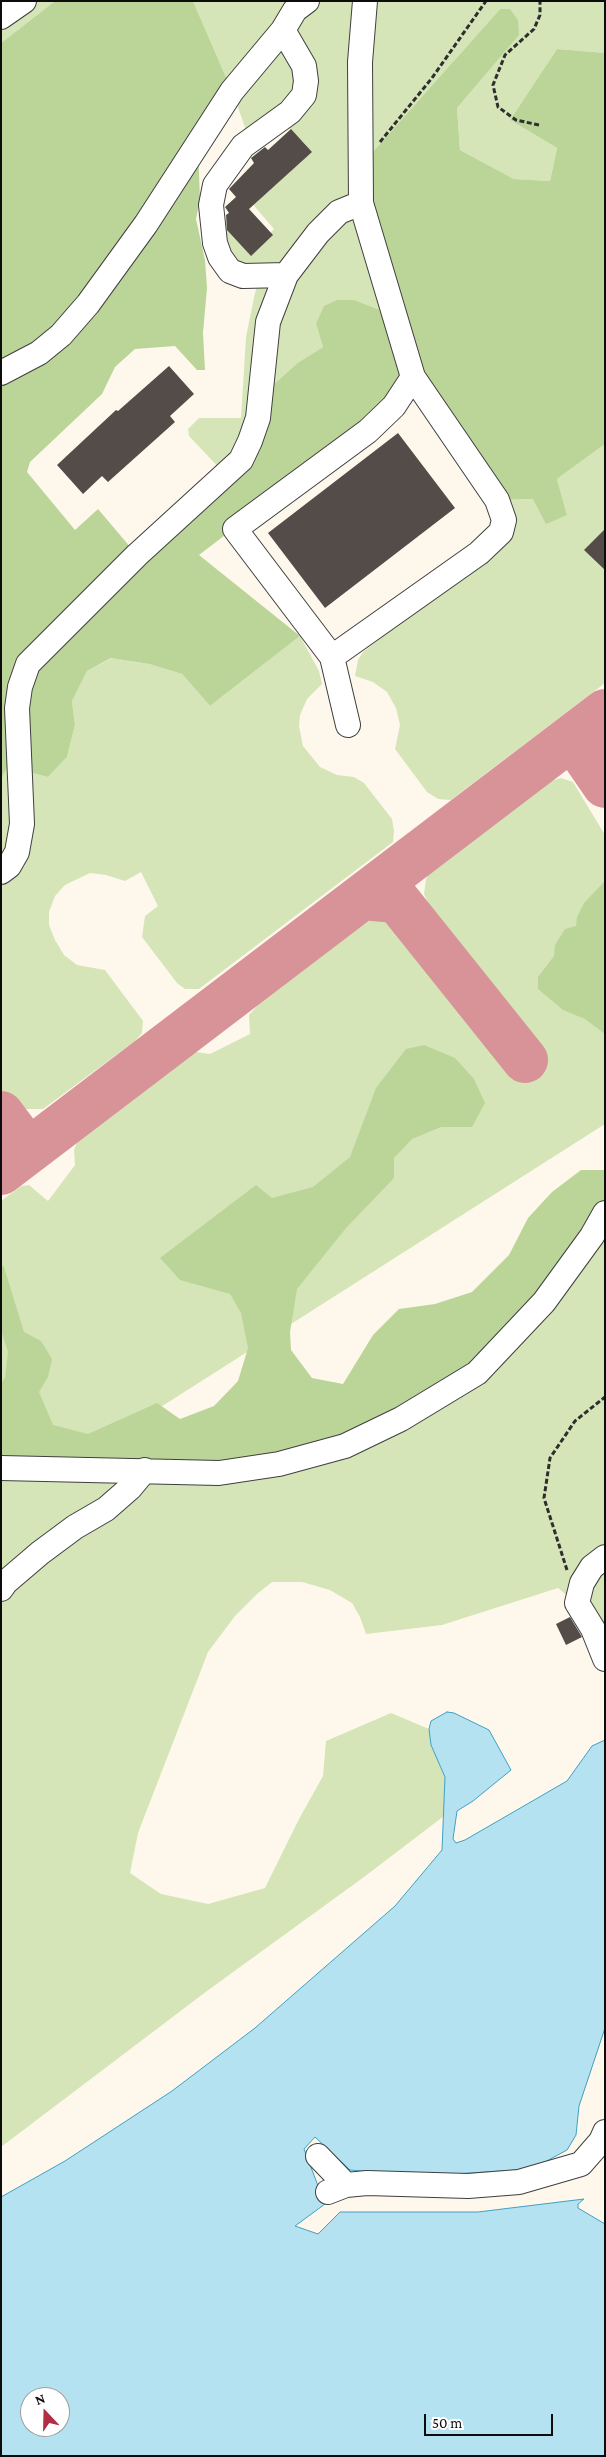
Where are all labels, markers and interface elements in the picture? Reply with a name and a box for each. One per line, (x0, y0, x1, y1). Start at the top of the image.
north arrow (20, 2387, 70, 2437)
text: N (33, 2390, 47, 2408)
scale bar (426, 2404, 555, 2436)
text: 50 m (432, 2415, 462, 2431)

